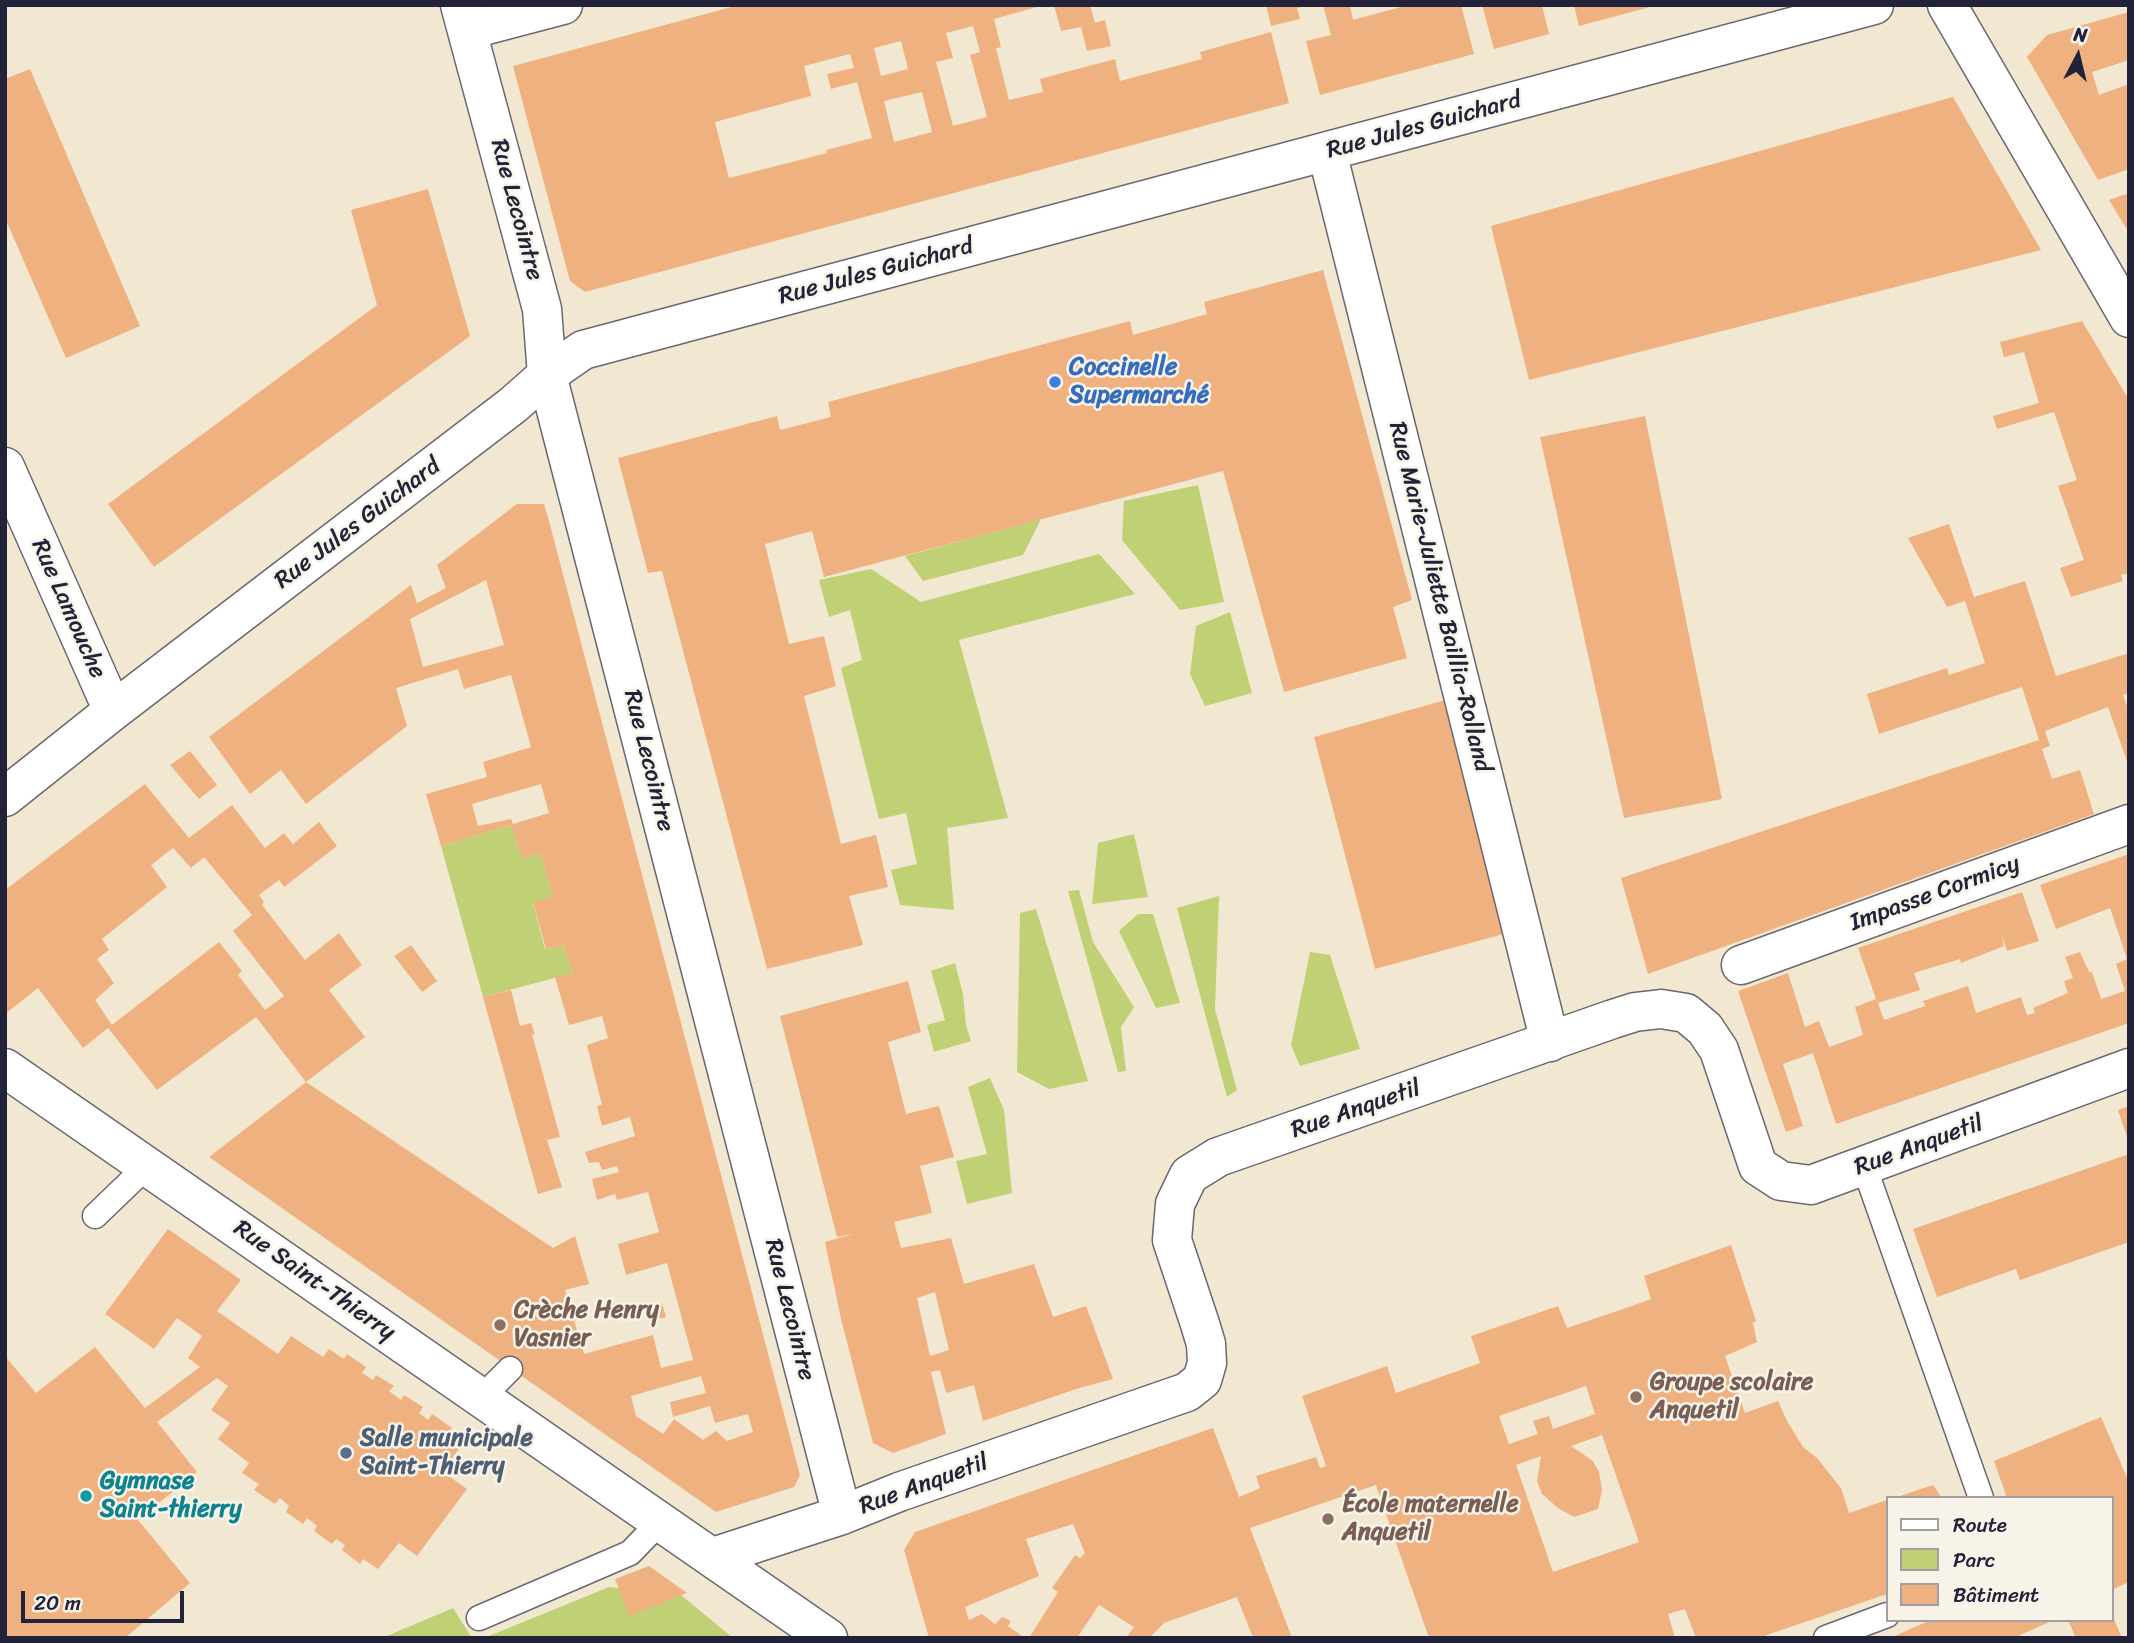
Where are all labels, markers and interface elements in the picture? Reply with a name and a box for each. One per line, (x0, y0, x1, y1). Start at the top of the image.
text: N (2072, 17, 2089, 52)
north arrow (2043, 21, 2113, 91)
street label: Rue Jules Guichard (1324, 86, 1524, 166)
street label: Rue Lecointre (483, 136, 549, 284)
street label: Rue Jules Guichard (776, 232, 976, 312)
place label: Coccinelle Supermarché (1069, 354, 1209, 410)
marker: Coccinelle Supermarché (1047, 374, 1063, 390)
street label: Rue Marie-Juliette Baillia-Rolland (1382, 419, 1496, 775)
street label: Rue Jules Guichard (269, 452, 447, 596)
street label: Rue Lamouche (24, 535, 112, 683)
street label: Rue Lecointre (616, 687, 680, 835)
street label: Impasse Cormicy (1846, 850, 2024, 938)
street label: Rue Anquetil (1288, 1074, 1424, 1146)
street label: Rue Anquetil (1851, 1109, 1987, 1183)
street label: Rue Saint-Thierry (228, 1215, 400, 1347)
street label: Rue Lecointre (757, 1236, 821, 1384)
place label: Crèche Henry Vasnier (514, 1297, 659, 1353)
marker: Crèche Henry Vasnier (492, 1317, 508, 1333)
place label: Groupe scolaire Anquetil (1650, 1369, 1813, 1425)
marker: Groupe scolaire Anquetil (1628, 1389, 1644, 1405)
place label: Salle municipale Saint-Thierry (360, 1425, 533, 1481)
marker: Salle municipale Saint-Thierry (338, 1445, 354, 1461)
street label: Rue Anquetil (856, 1448, 992, 1522)
place label: Gymnase Saint-thierry (100, 1468, 242, 1524)
marker: Gymnase Saint-thierry (78, 1488, 94, 1504)
place label: École maternelle Anquetil (1342, 1491, 1519, 1547)
legend (1885, 1496, 2113, 1622)
text: Route (1953, 1506, 2007, 1544)
marker: École maternelle Anquetil (1320, 1511, 1336, 1527)
text: Parc (1953, 1541, 1995, 1579)
scale bar (24, 1576, 187, 1620)
text: Bâtiment (1953, 1576, 2039, 1614)
text: 20 m (34, 1584, 81, 1622)

